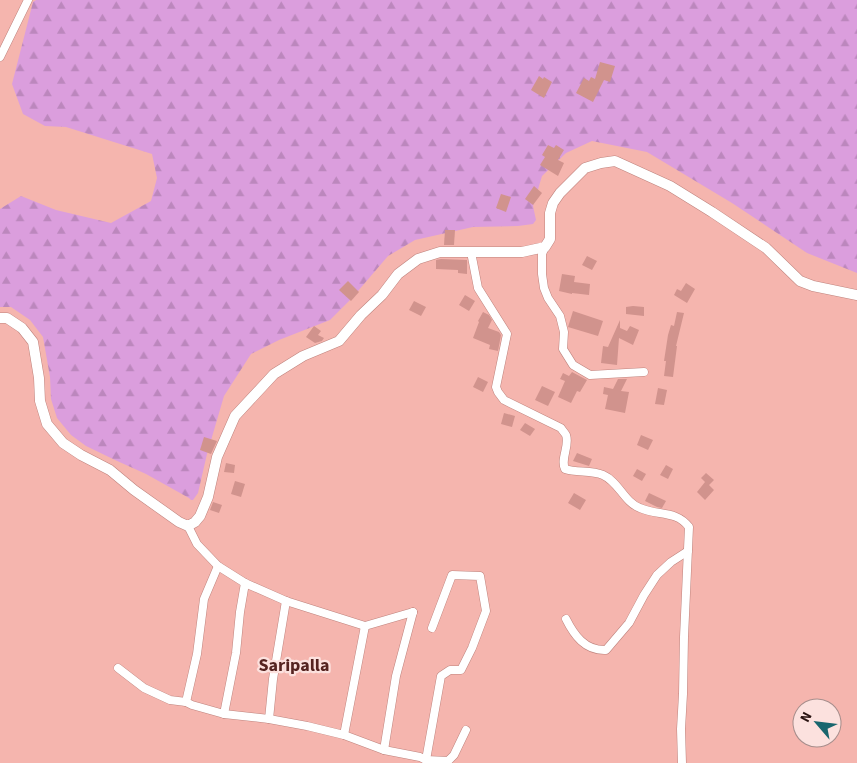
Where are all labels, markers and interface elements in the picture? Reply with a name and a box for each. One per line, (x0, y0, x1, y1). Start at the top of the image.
district label: Saripalla (258, 653, 330, 678)
north arrow (792, 698, 842, 748)
text: N (795, 709, 817, 726)

